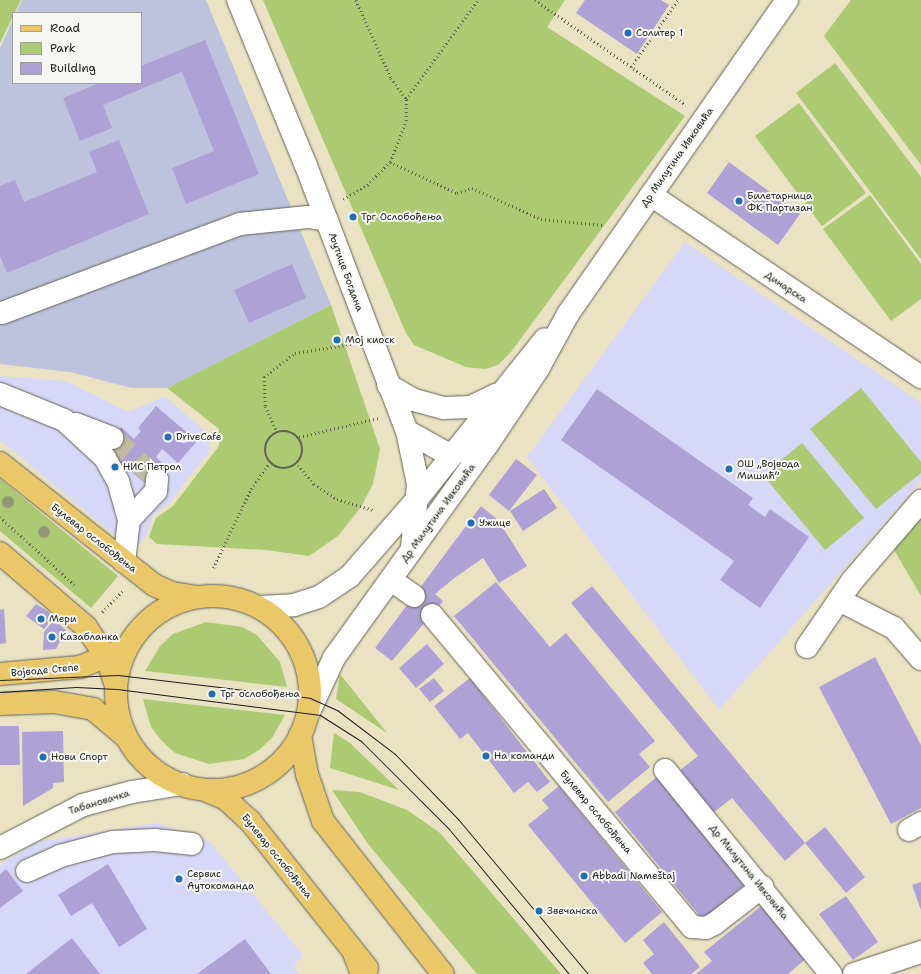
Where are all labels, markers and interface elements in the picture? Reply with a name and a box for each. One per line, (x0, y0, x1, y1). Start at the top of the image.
legend (12, 12, 142, 84)
text: Road (50, 20, 80, 36)
place label: Солитер 1 (636, 27, 683, 39)
marker: Солитер 1 (623, 28, 633, 38)
text: Park (50, 40, 76, 56)
text: Building (50, 60, 96, 76)
street label: Др Милутина Ивковића (638, 105, 716, 209)
place label: Билетарница ФК Партизан (747, 189, 812, 212)
marker: Билетарница ФК Партизан (734, 196, 744, 206)
place label: Трг Ослобођења (361, 211, 442, 223)
marker: Трг Ослобођења (348, 212, 358, 222)
street label: Љутице Богдана (326, 231, 366, 313)
street label: Динарска (763, 269, 809, 305)
place label: Мој киоск (345, 334, 395, 346)
marker: Мој киоск (332, 335, 342, 345)
place label: DriveCafe (176, 431, 221, 443)
marker: DriveCafe (163, 432, 173, 442)
place label: ОШ „Војвода Мишић” (737, 457, 799, 480)
place label: НИС Петрол (123, 461, 181, 473)
street label: Др Милутина Ивковића (398, 461, 478, 565)
marker: НИС Петрол (110, 462, 120, 472)
marker: ОШ „Војвода Мишић” (724, 464, 734, 474)
street label: Булевар ослобођења (49, 501, 139, 575)
place label: Ужице (479, 517, 511, 529)
marker: Ужице (466, 518, 476, 528)
place label: Мери (49, 613, 76, 625)
marker: Мери (36, 614, 46, 624)
place label: Казабланка (60, 631, 119, 643)
marker: Казабланка (47, 632, 57, 642)
street label: Војводе Степе (11, 661, 79, 679)
place label: Трг ослобођења (220, 688, 300, 700)
marker: Трг ослобођења (207, 689, 217, 699)
place label: На команди (494, 750, 555, 762)
place label: Нови Спорт (51, 751, 108, 763)
marker: На команди (481, 751, 491, 761)
marker: Нови Спорт (38, 752, 48, 762)
street label: Булевар ослобођења (558, 768, 634, 856)
street label: Табановачка (67, 787, 131, 817)
street label: Булевар ослобођења (239, 811, 315, 901)
street label: Др Милутина Ивковића (707, 822, 791, 922)
place label: Сервис Аутокоманда (187, 867, 254, 890)
place label: Abbadi Nameštaj (592, 870, 675, 882)
marker: Abbadi Nameštaj (579, 871, 589, 881)
marker: Сервис Аутокоманда (174, 874, 184, 884)
place label: Звечанска (547, 905, 598, 917)
marker: Звечанска (534, 906, 544, 916)

